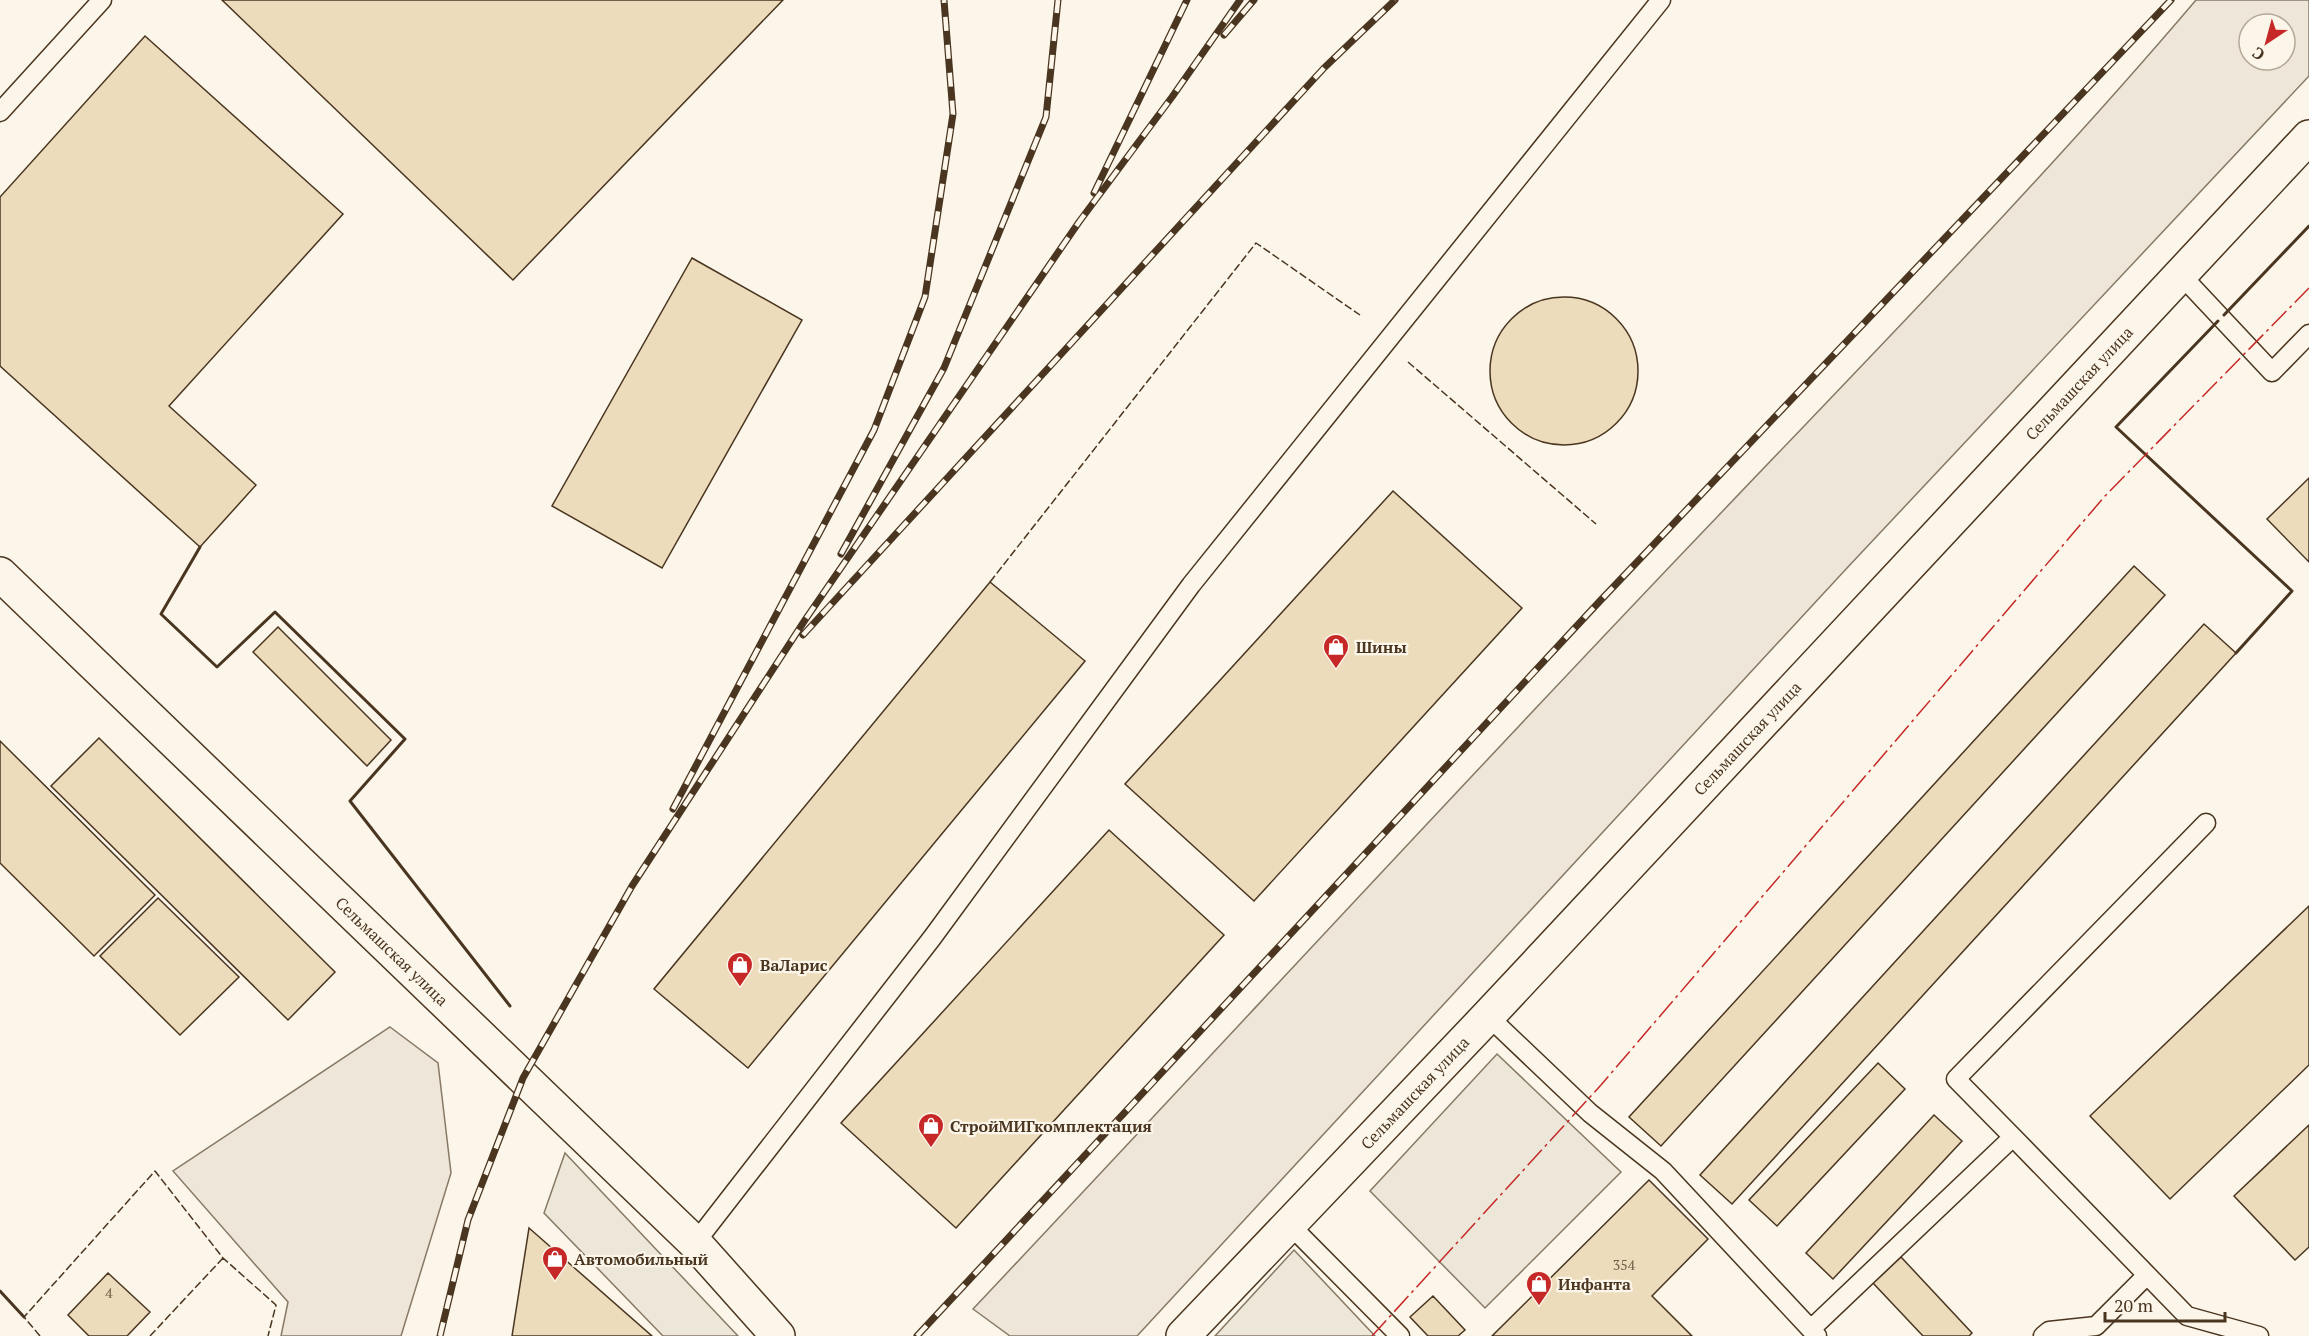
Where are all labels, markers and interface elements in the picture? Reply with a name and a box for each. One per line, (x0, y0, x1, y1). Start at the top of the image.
north arrow (2237, 12, 2297, 72)
text: С (2247, 42, 2269, 66)
street label: Сельмашская улица (2020, 321, 2138, 445)
shop icon: Шины (1321, 632, 1351, 670)
place label: Шины (1356, 636, 1407, 658)
street label: Сельмашская улица (1689, 677, 1806, 800)
street label: Сельмашская улица (331, 892, 453, 1011)
shop icon: ВаЛарис (725, 950, 755, 988)
place label: ВаЛарис (760, 954, 828, 976)
street label: Сельмашская улица (1356, 1031, 1474, 1154)
shop icon: СтройМИГкомплектация (916, 1111, 946, 1149)
place label: СтройМИГкомплектация (950, 1115, 1152, 1137)
shop icon: Автомобильный (540, 1244, 570, 1282)
place label: Автомобильный (574, 1248, 708, 1270)
house number: 354 (1613, 1255, 1636, 1274)
shop icon: Инфанта (1524, 1269, 1554, 1307)
place label: Инфанта (1558, 1273, 1631, 1295)
house number: 4 (105, 1283, 113, 1302)
scale bar (2105, 1285, 2225, 1323)
text: 20 m (2114, 1293, 2154, 1317)

